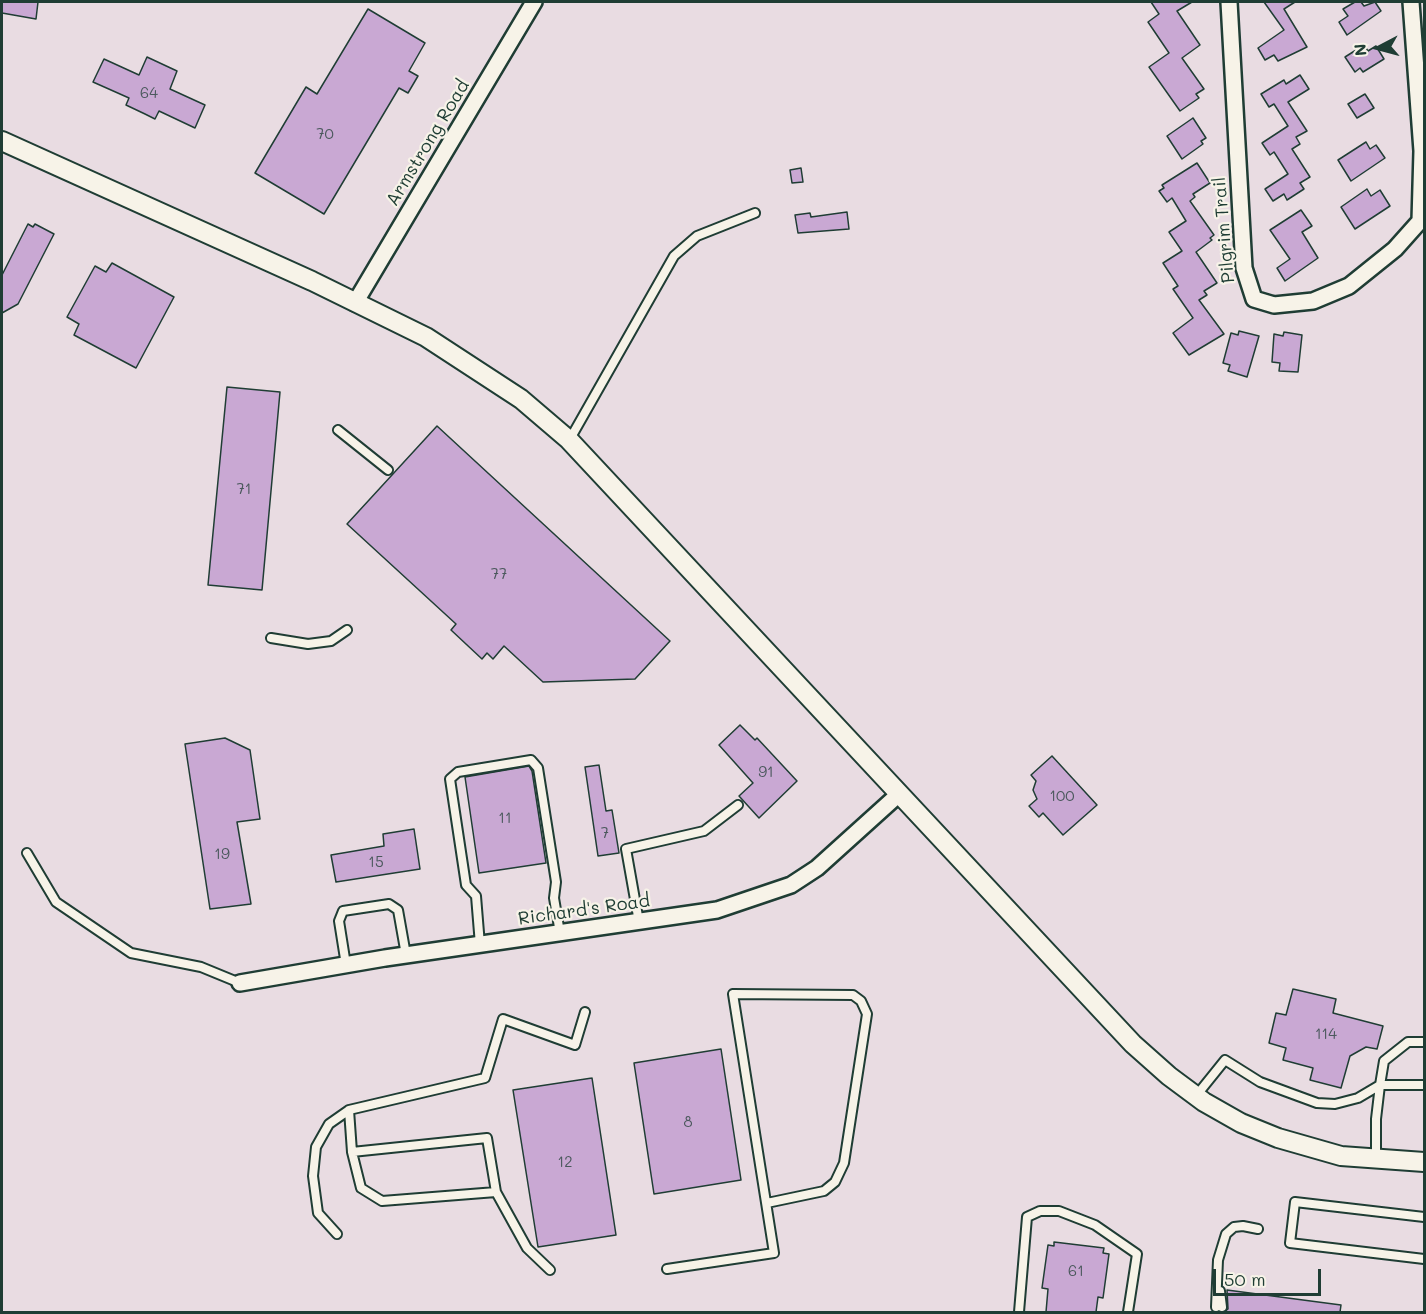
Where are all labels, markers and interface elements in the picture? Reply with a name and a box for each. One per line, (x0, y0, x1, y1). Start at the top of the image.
north arrow (1348, 18, 1408, 78)
text: N (1349, 43, 1371, 57)
street label: Armstrong Road (382, 76, 474, 210)
house number: 64 (140, 84, 158, 102)
house number: 70 (316, 125, 334, 143)
street label: Pilgrim Trail (1209, 176, 1239, 284)
house number: 71 (236, 480, 252, 498)
house number: 77 (491, 565, 507, 583)
house number: 91 (758, 763, 774, 781)
house number: 100 (1049, 787, 1075, 805)
house number: 11 (498, 809, 512, 827)
house number: 7 (601, 824, 609, 842)
house number: 19 (214, 845, 230, 863)
house number: 15 (368, 853, 384, 871)
street label: Richard's Road (517, 890, 651, 930)
house number: 114 (1315, 1025, 1337, 1043)
house number: 8 (683, 1113, 693, 1131)
house number: 12 (557, 1153, 573, 1171)
scale bar (1216, 1257, 1324, 1295)
house number: 61 (1068, 1262, 1084, 1280)
text: 50 m (1224, 1267, 1266, 1291)

